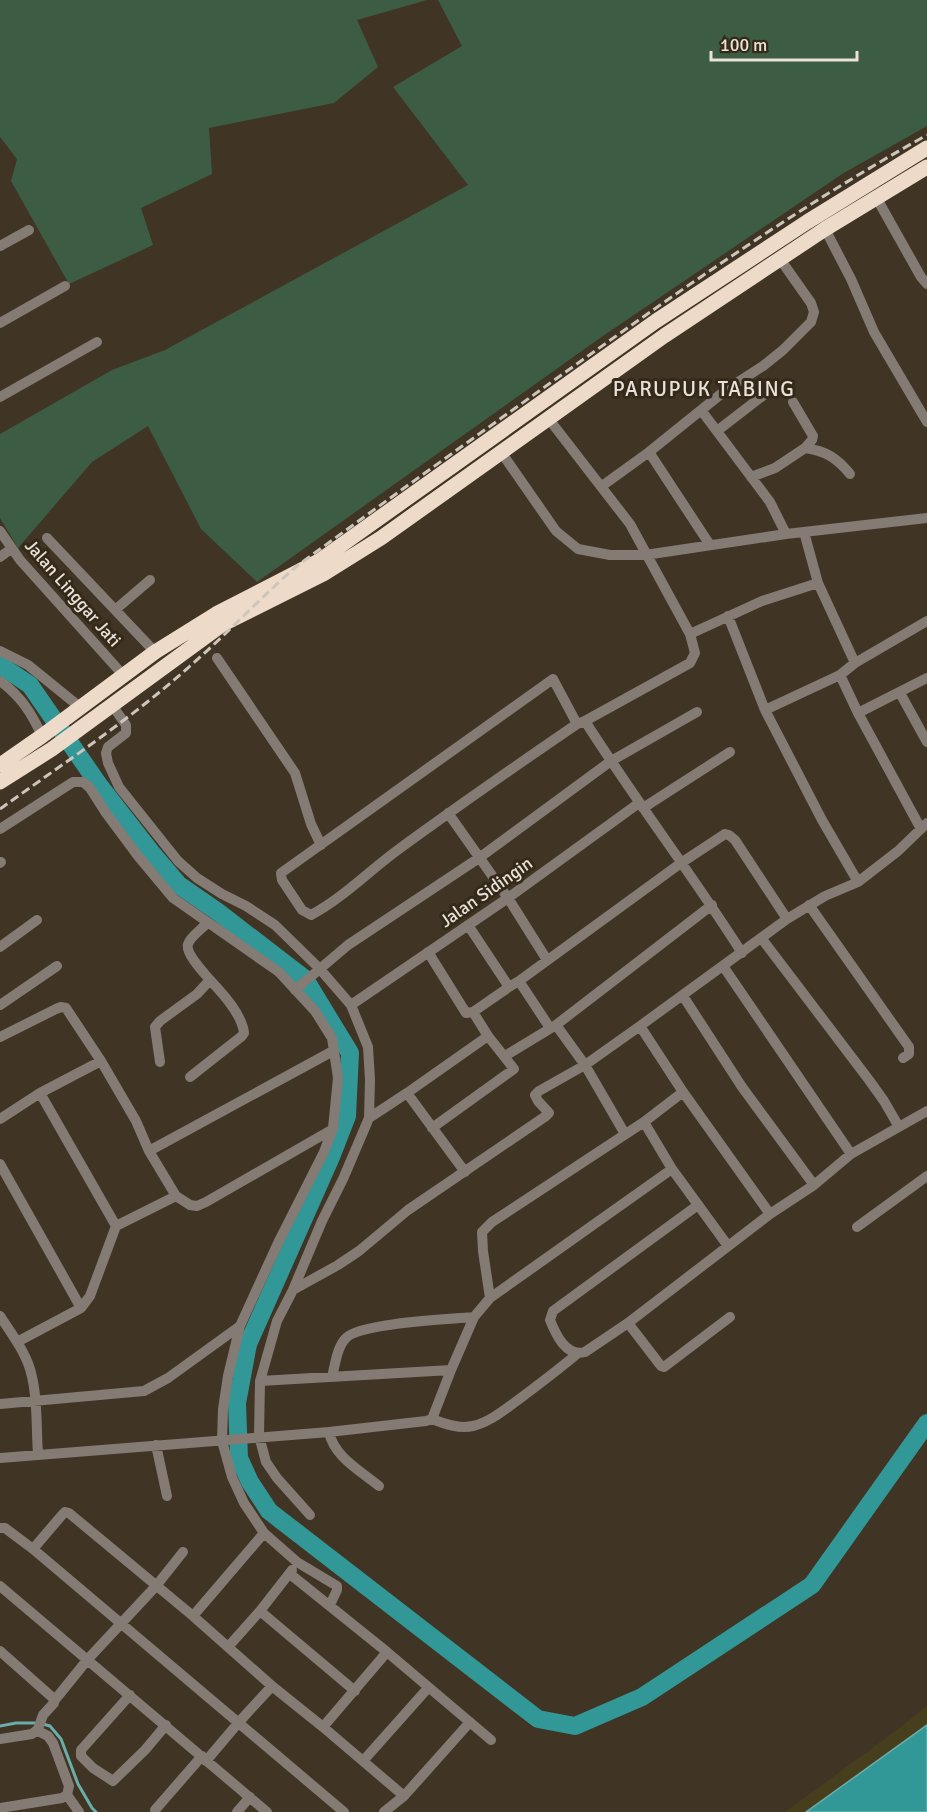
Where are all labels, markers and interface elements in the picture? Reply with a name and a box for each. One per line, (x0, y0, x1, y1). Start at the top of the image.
scale bar (711, 24, 856, 62)
text: 100 m (720, 34, 767, 56)
district label: PARUPUK TABING (613, 376, 795, 402)
street label: Jalan Linggar Jati (20, 535, 126, 651)
street label: Jalan Sidingin (435, 852, 537, 932)

